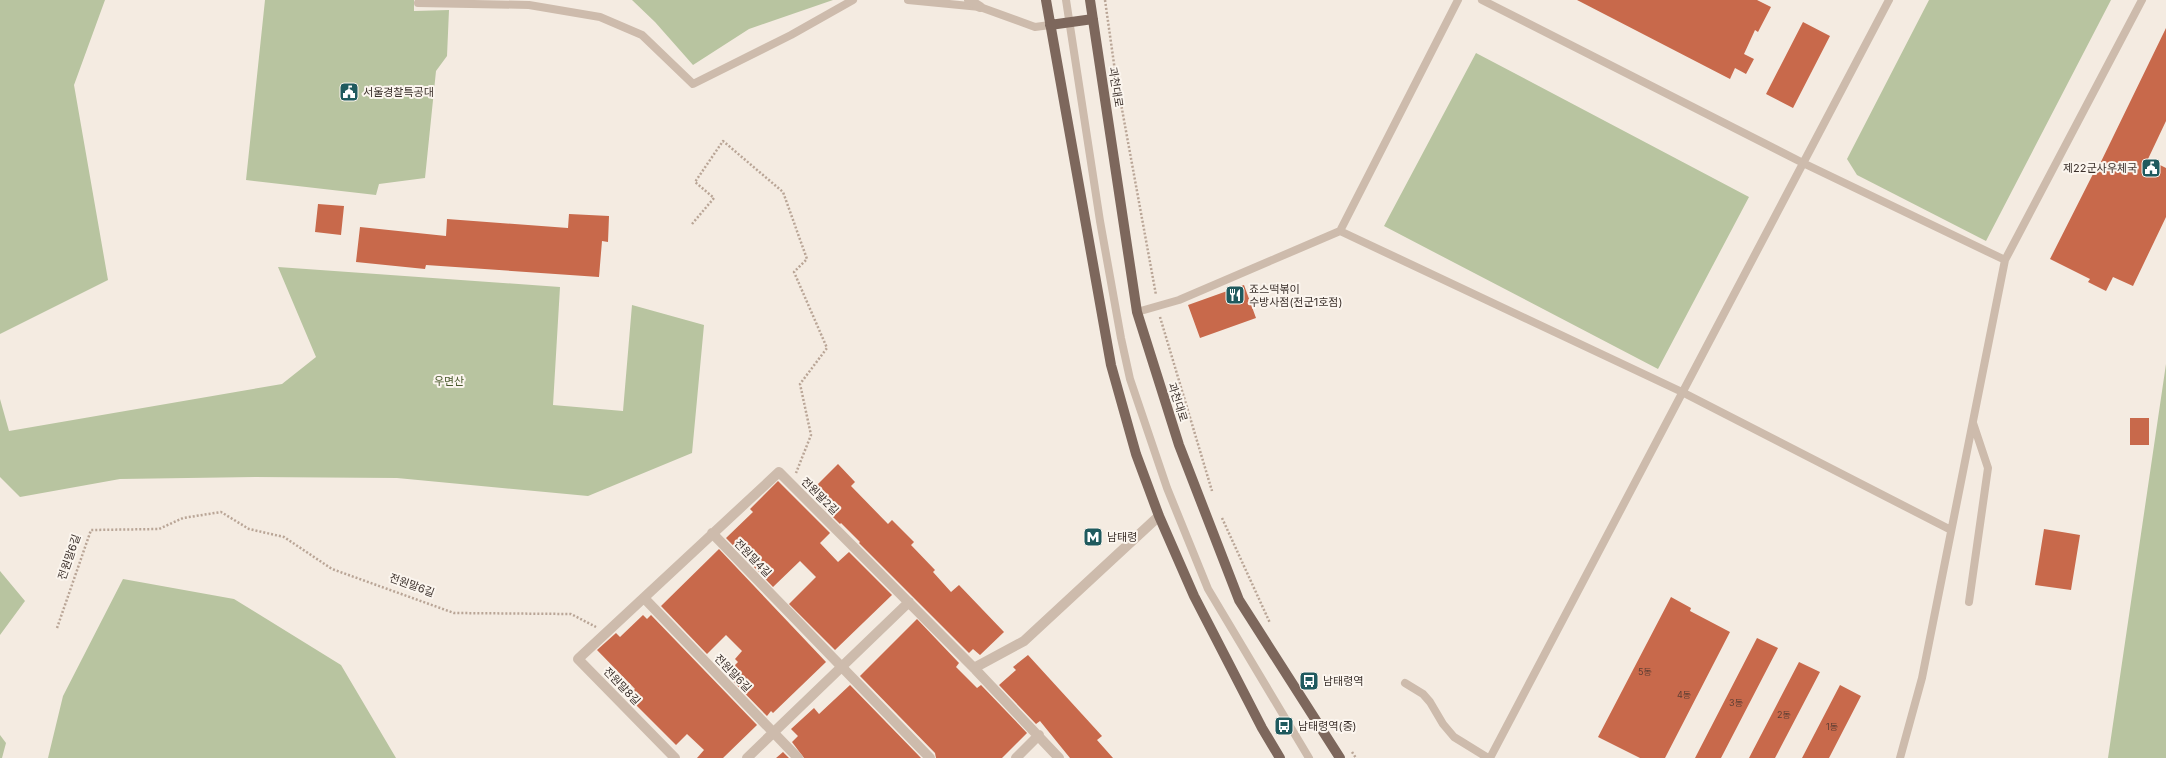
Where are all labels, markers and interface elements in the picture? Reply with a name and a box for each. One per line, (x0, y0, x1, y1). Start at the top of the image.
street label: 과천대로 (1106, 66, 1126, 108)
public building icon: 서울경찰특공대 (338, 81, 360, 103)
place label: 서울경찰특공대 (363, 85, 434, 99)
public building icon: 제22군사우체국 (2140, 157, 2162, 179)
place label: 제22군사우체국 (2063, 161, 2137, 175)
place label: 죠스떡볶이 수방사점(전군1호점) (1249, 282, 1342, 309)
restaurant icon: 죠스떡볶이 수방사점(전군1호점) (1224, 284, 1246, 306)
park label: 우면산 (434, 374, 464, 388)
street label: 과천대로 (1165, 381, 1191, 423)
street label: 전원말2길 (798, 474, 842, 518)
metro station icon: 남태령 (1082, 526, 1104, 548)
place label: 남태령 (1107, 530, 1137, 544)
street label: 전원말6길 (55, 532, 83, 582)
street label: 전원말4길 (731, 536, 775, 580)
street label: 전원말6길 (387, 570, 437, 600)
street label: 전원말6길 (712, 651, 754, 695)
street label: 전원말8길 (601, 664, 643, 708)
house number: 5동 (1638, 666, 1652, 677)
bus stop icon: 남태령역 (1298, 670, 1320, 692)
place label: 남태령역 (1323, 674, 1363, 688)
house number: 4동 (1677, 689, 1691, 700)
house number: 3동 (1729, 697, 1743, 708)
house number: 2동 (1777, 709, 1791, 720)
bus stop icon: 남태령역(중) (1273, 715, 1295, 737)
place label: 남태령역(중) (1298, 719, 1357, 733)
house number: 1동 (1826, 721, 1838, 732)

